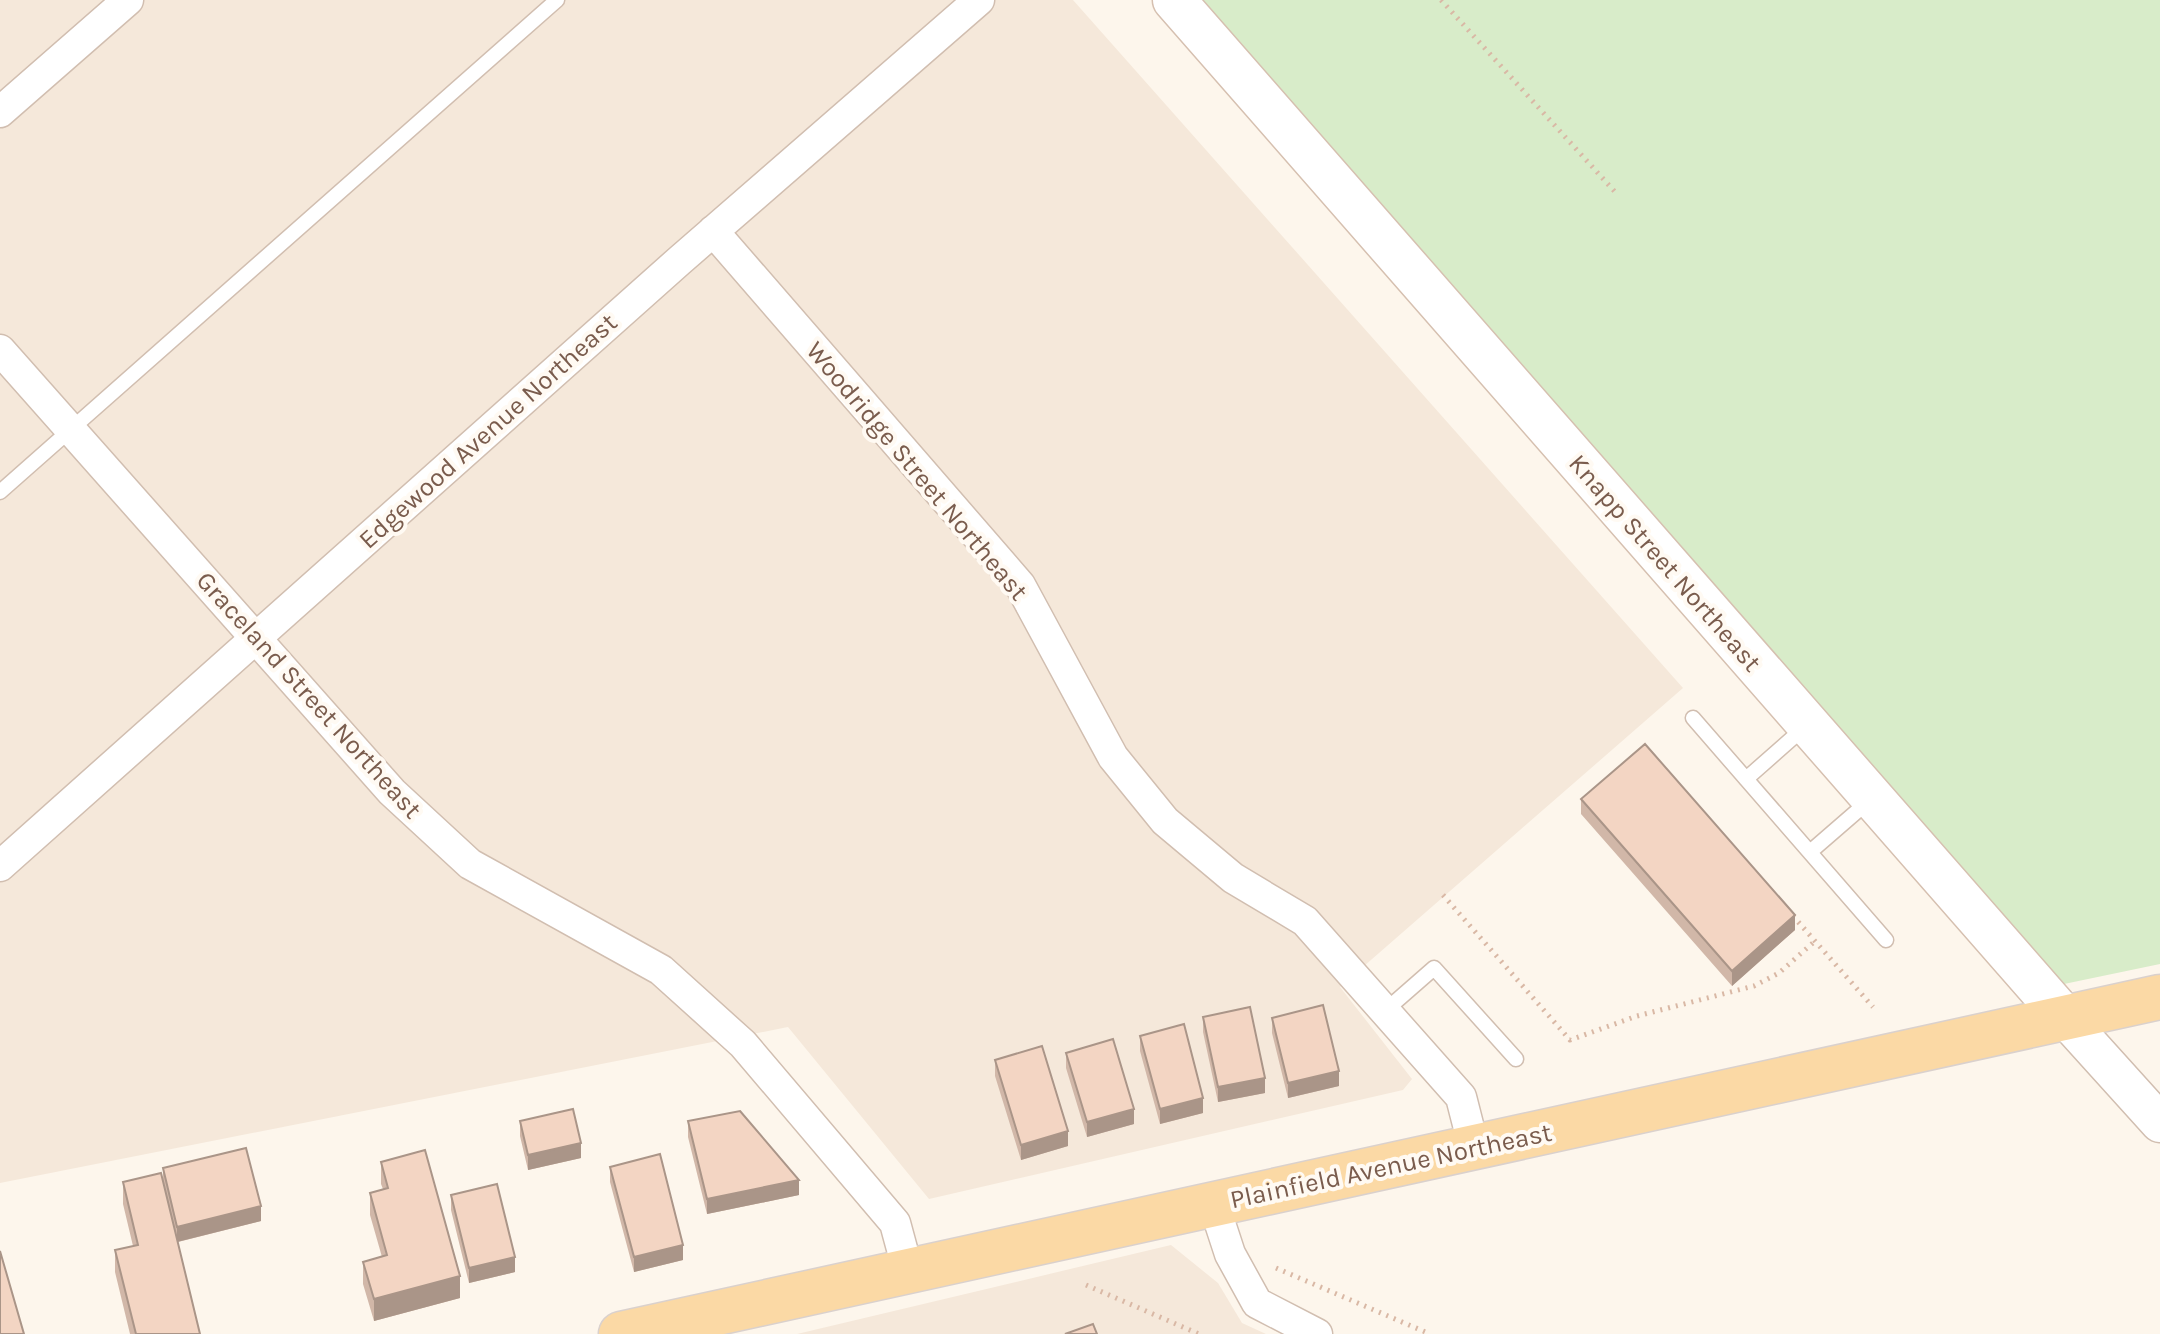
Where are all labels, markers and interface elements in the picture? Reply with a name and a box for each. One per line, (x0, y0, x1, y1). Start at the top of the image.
street label: Edgewood Avenue Northeast (353, 307, 624, 555)
street label: Woodridge Street Northeast (800, 335, 1035, 607)
street label: Knapp Street Northeast (1562, 448, 1768, 678)
street label: Graceland Street Northeast (190, 565, 428, 825)
street label: Plainfield Avenue Northeast (1227, 1117, 1555, 1215)

